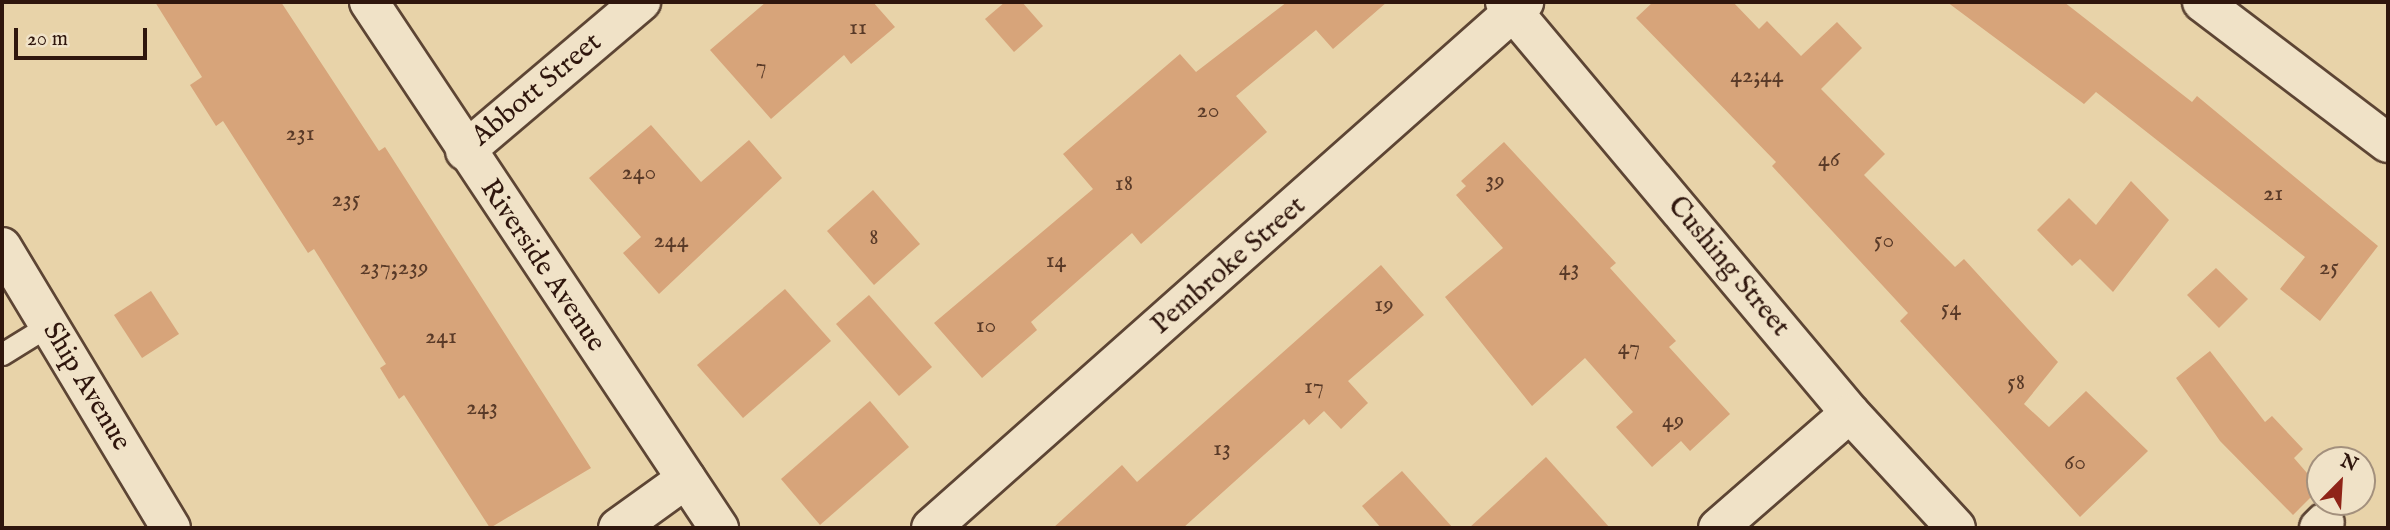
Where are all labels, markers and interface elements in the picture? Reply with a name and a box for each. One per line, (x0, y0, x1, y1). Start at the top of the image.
scale bar (18, 14, 150, 58)
house number: 11 (849, 14, 867, 42)
text: 20 m (27, 26, 68, 53)
street label: Abbott Street (465, 26, 609, 154)
house number: 7 (755, 53, 767, 81)
house number: 42;44 (1730, 62, 1784, 90)
house number: 20 (1196, 97, 1220, 125)
house number: 231 (285, 120, 315, 148)
house number: 46 (1818, 146, 1840, 174)
house number: 240 (622, 159, 656, 187)
house number: 39 (1485, 167, 1505, 195)
house number: 18 (1115, 170, 1133, 198)
street label: Riverside Avenue (472, 173, 612, 359)
house number: 21 (2263, 180, 2283, 208)
house number: 235 (332, 186, 360, 214)
street label: Pembroke Street (1145, 190, 1313, 342)
street label: Cushing Street (1660, 190, 1796, 344)
house number: 8 (869, 224, 879, 252)
house number: 244 (654, 227, 688, 255)
house number: 50 (1874, 227, 1894, 255)
house number: 14 (1046, 247, 1066, 275)
house number: 237;239 (360, 254, 428, 282)
house number: 25 (2319, 254, 2339, 282)
house number: 43 (1559, 255, 1579, 283)
house number: 19 (1374, 291, 1394, 319)
house number: 54 (1941, 295, 1961, 323)
house number: 10 (976, 312, 996, 340)
street label: Ship Avenue (35, 317, 137, 457)
house number: 241 (425, 323, 457, 351)
house number: 47 (1618, 334, 1640, 362)
house number: 58 (2007, 369, 2025, 397)
house number: 17 (1304, 373, 1324, 401)
house number: 243 (466, 394, 498, 422)
house number: 49 (1662, 407, 1684, 435)
house number: 13 (1213, 435, 1231, 463)
north arrow (2306, 446, 2376, 516)
house number: 60 (2064, 449, 2086, 477)
text: N (2336, 449, 2361, 478)

